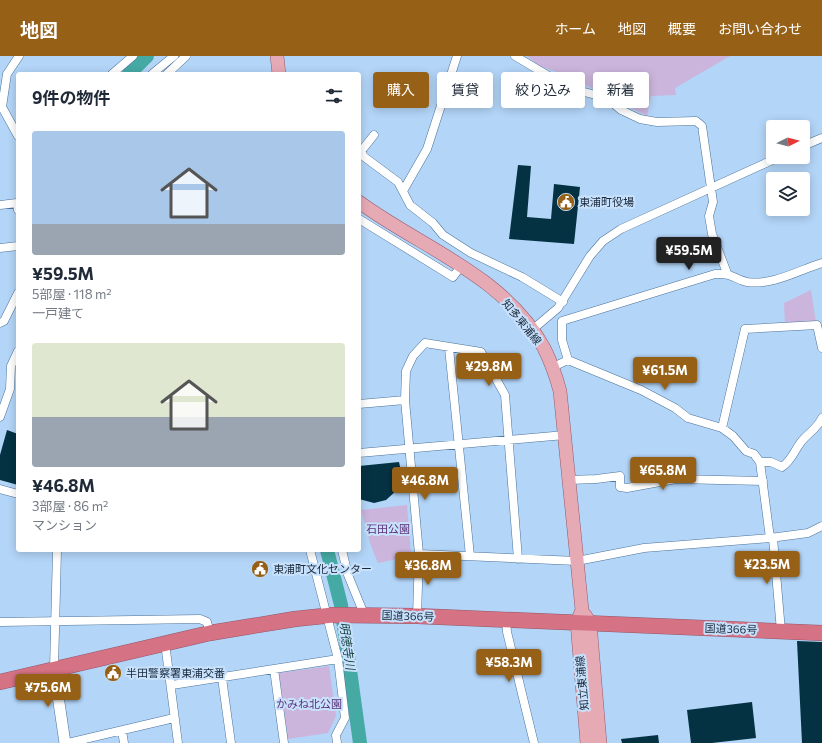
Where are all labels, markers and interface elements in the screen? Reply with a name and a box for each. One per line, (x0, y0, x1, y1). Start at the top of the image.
text: 地図 (20, 18, 58, 41)
text: ホーム (554, 20, 596, 37)
text: 地図 (618, 20, 646, 37)
text: 概要 (668, 20, 696, 37)
text: お問い合わせ (718, 20, 802, 37)
chip: 購入 (373, 72, 429, 108)
chip: 賃貸 (437, 72, 493, 108)
chip: 絞り込み (501, 72, 585, 108)
chip: 新着 (593, 72, 649, 108)
icon: filters (323, 85, 345, 107)
text: 9件の物件 (32, 87, 111, 108)
north arrow (766, 120, 810, 164)
map controls (766, 120, 810, 216)
icon: home (153, 157, 225, 229)
button: layers (766, 172, 810, 216)
public building icon: 東浦町役場 (556, 192, 576, 212)
place label: 東浦町役場 (579, 195, 634, 208)
pin: ¥59.5M (656, 237, 722, 271)
text: ¥59.5M (665, 242, 713, 258)
text: ¥59.5M (32, 263, 94, 284)
text: 5部屋 · 118 m² (32, 286, 112, 302)
street label: 知多東浦線 (500, 296, 545, 347)
text: 一戸建て (32, 305, 84, 321)
pin: ¥29.8M (456, 353, 522, 387)
pin: ¥61.5M (632, 357, 698, 391)
text: ¥29.8M (465, 358, 513, 374)
text: ¥61.5M (642, 362, 688, 378)
icon: home (153, 369, 225, 441)
pin: ¥65.8M (630, 457, 696, 491)
text: ¥65.8M (639, 462, 687, 478)
pin: ¥46.8M (392, 467, 458, 501)
text: ¥46.8M (401, 472, 449, 488)
text: ¥46.8M (32, 475, 95, 496)
text: 3部屋 · 86 m² (32, 498, 108, 514)
text: マンション (32, 517, 97, 533)
park label: 石田公園 (366, 522, 410, 535)
pin: ¥23.5M (734, 551, 800, 585)
pin: ¥36.8M (395, 552, 461, 586)
text: ¥23.5M (744, 556, 790, 572)
text: ¥36.8M (404, 557, 452, 573)
public building icon: 東浦町文化センター (250, 559, 270, 579)
place label: 東浦町文化センター (273, 562, 372, 575)
street label: 国道366号 (381, 608, 435, 623)
water label: 明徳寺川 (338, 621, 359, 673)
street label: 国道366号 (704, 621, 758, 636)
pin: ¥58.3M (476, 649, 542, 683)
text: ¥58.3M (485, 654, 533, 670)
street label: 知立東浦線 (573, 655, 590, 711)
public building icon: 半田警察署東浦交番 (103, 663, 123, 683)
place label: 半田警察署東浦交番 (126, 666, 225, 679)
pin: ¥75.6M (15, 674, 81, 708)
text: ¥75.6M (25, 679, 71, 695)
park label: かみね北公園 (276, 697, 342, 710)

